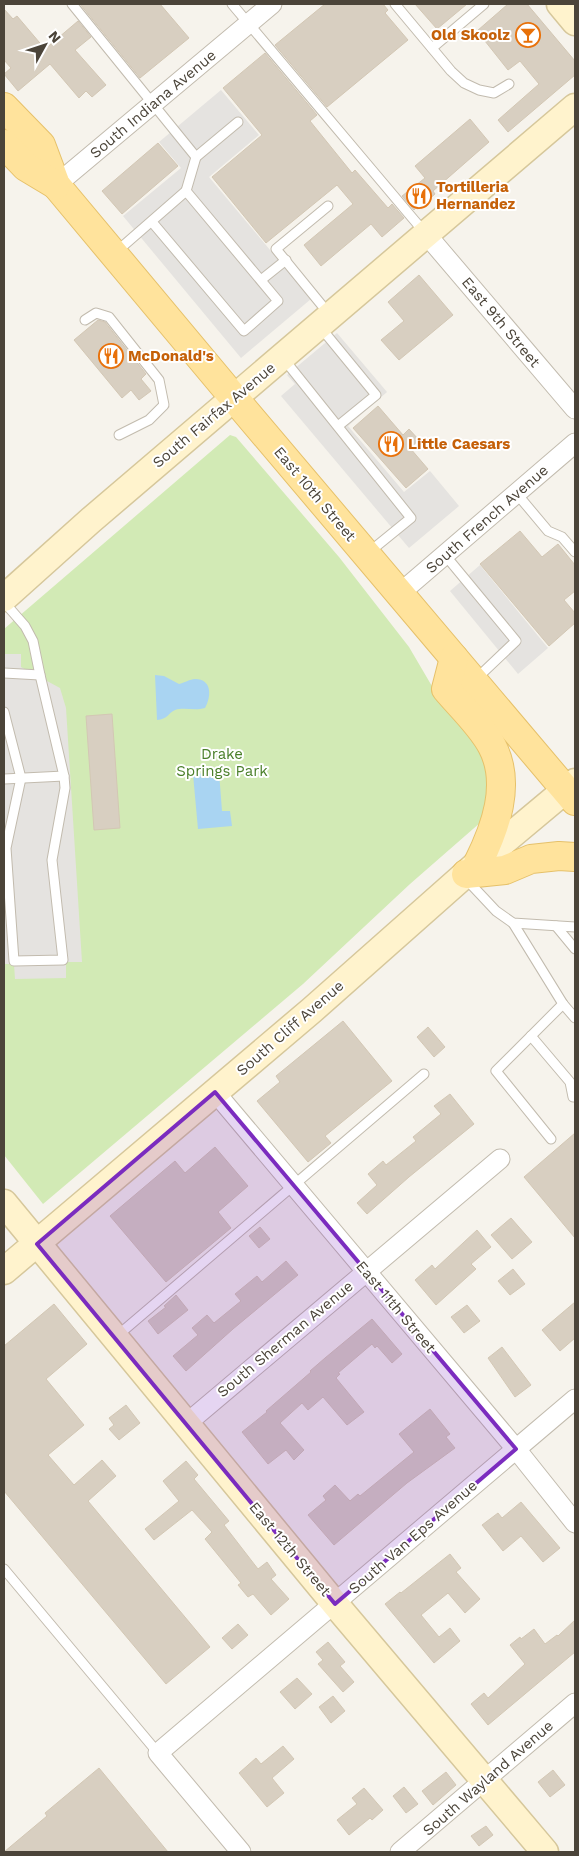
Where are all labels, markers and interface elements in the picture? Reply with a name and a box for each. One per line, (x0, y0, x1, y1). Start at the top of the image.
north arrow (20, 20, 70, 70)
bar icon: Old Skoolz (515, 22, 541, 48)
place label: Old Skoolz (431, 26, 510, 44)
text: N (45, 28, 64, 46)
street label: South Indiana Avenue (86, 46, 220, 162)
place label: Tortilleria Hernandez (436, 178, 516, 213)
restaurant icon: Tortilleria Hernandez (406, 183, 432, 209)
street label: East 9th Street (458, 273, 544, 371)
restaurant icon: McDonald's (98, 343, 124, 369)
place label: McDonald's (128, 347, 214, 365)
street label: South Fairfax Avenue (149, 358, 279, 472)
restaurant icon: Little Caesars (378, 431, 404, 457)
place label: Little Caesars (408, 435, 510, 453)
street label: East 10th Street (270, 443, 360, 546)
street label: South French Avenue (422, 461, 552, 577)
park label: Drake Springs Park (176, 745, 268, 780)
street label: South Cliff Avenue (233, 977, 347, 1079)
street label: East 11th Street (352, 1257, 440, 1357)
street label: South Sherman Avenue (213, 1277, 357, 1401)
street label: South Van Eps Avenue (345, 1476, 481, 1598)
street label: East 12th Street (245, 1498, 335, 1600)
street label: South Wayland Avenue (419, 1716, 557, 1840)

